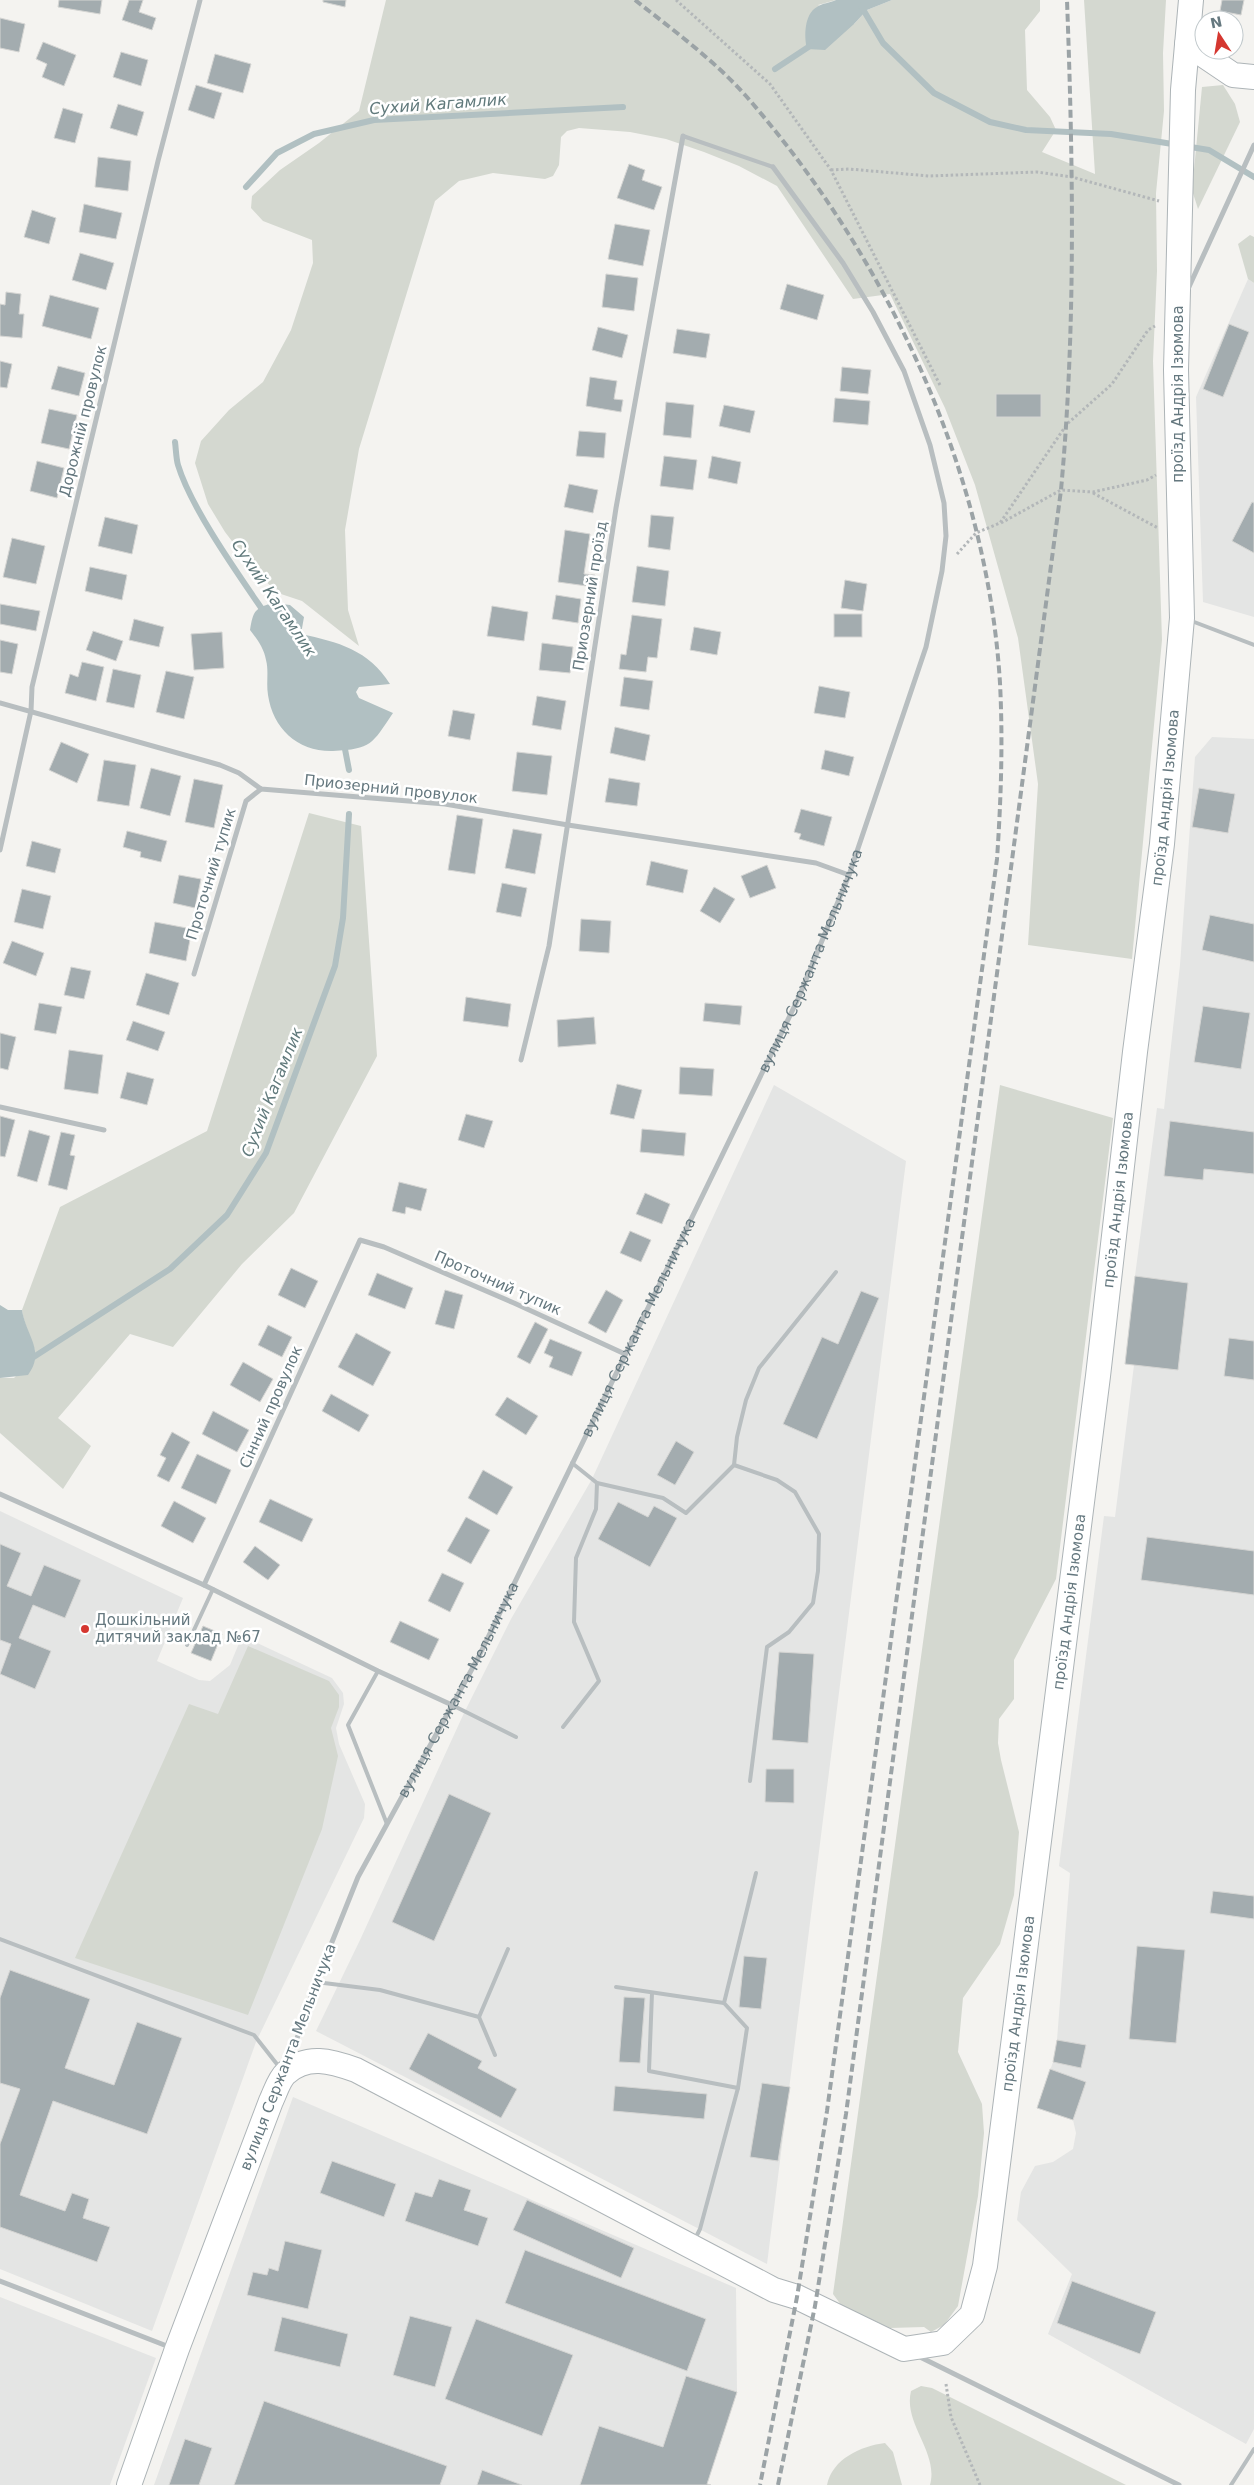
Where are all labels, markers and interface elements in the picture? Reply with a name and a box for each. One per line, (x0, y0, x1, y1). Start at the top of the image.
north arrow (1194, 10, 1244, 60)
text: N (1209, 13, 1224, 31)
water label: Сухий Кагамлик (369, 90, 508, 118)
street label: проїзд Андрія Ізюмова (1169, 305, 1187, 483)
street label: Дорожній провулок (55, 343, 111, 499)
street label: Приозерний проїзд (569, 520, 611, 672)
water label: Сухий Кагамлик (228, 536, 321, 661)
street label: проїзд Андрія Ізюмова (1148, 708, 1183, 887)
street label: Приозерний провулок (303, 771, 479, 807)
street label: Проточний тупик (182, 806, 240, 942)
street label: вулиця Сержанта Мельничука (755, 847, 866, 1076)
water label: Сухий Кагамлик (237, 1024, 307, 1159)
street label: проїзд Андрія Ізюмова (1099, 1111, 1137, 1289)
street label: вулиця Сержанта Мельничука (578, 1214, 700, 1440)
street label: Проточний тупик (432, 1247, 564, 1319)
street label: Сінний провулок (236, 1343, 306, 1471)
street label: проїзд Андрія Ізюмова (1049, 1513, 1089, 1691)
street label: вулиця Сержанта Мельничука (394, 1579, 523, 1801)
place label: Дошкільний дитячий заклад №67 (95, 1611, 261, 1646)
marker: Дошкільний дитячий заклад №67 (79, 1623, 91, 1635)
street label: проїзд Андрія Ізюмова (998, 1914, 1038, 2093)
street label: вулиця Сержанта Мельничука (236, 1941, 340, 2173)

